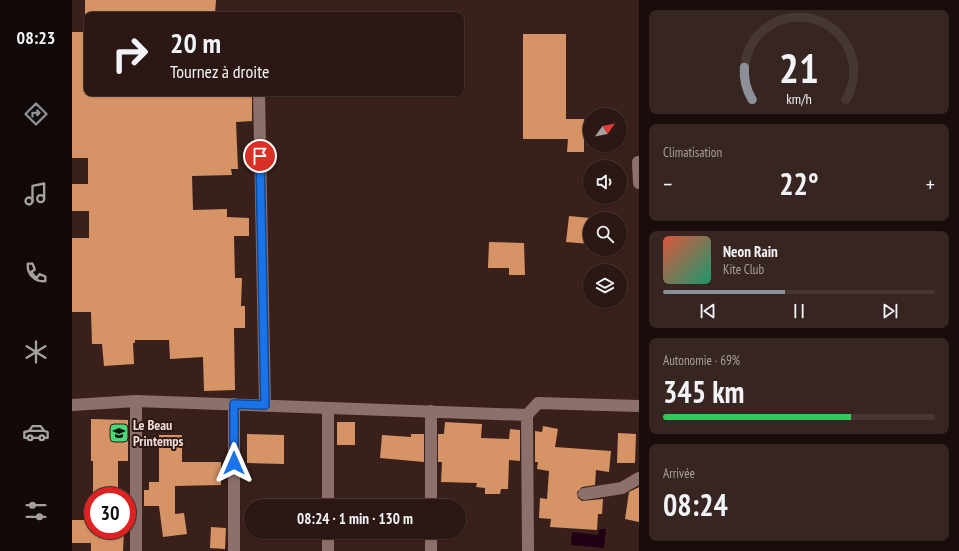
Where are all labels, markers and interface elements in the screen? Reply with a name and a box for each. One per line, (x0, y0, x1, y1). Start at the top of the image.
text: 20 m (170, 24, 221, 61)
text: 08:23 (17, 26, 55, 49)
icon: right (104, 28, 156, 80)
text: 21 (779, 41, 819, 94)
text: Tournez à droite (170, 60, 269, 83)
text: km/h (786, 89, 812, 108)
icon: directions (22, 100, 50, 128)
north arrow (583, 108, 627, 152)
map controls (583, 108, 627, 308)
pin (243, 139, 277, 173)
text: Climatisation (663, 144, 722, 161)
icon: arrive (249, 145, 271, 167)
button: sound (583, 160, 627, 204)
text: 22° (779, 164, 819, 203)
text: − (663, 170, 672, 198)
text: + (926, 170, 935, 198)
icon: music (22, 180, 50, 208)
button: search (583, 212, 627, 256)
text: Neon Rain (723, 242, 778, 261)
icon: phone (22, 259, 50, 287)
text: Kite Club (723, 261, 764, 278)
button: layers (583, 264, 627, 308)
icon: previous (697, 300, 719, 322)
icon: pause (788, 300, 810, 322)
icon: next (879, 300, 901, 322)
icon: climate (22, 338, 50, 366)
text: Autonomie · 69% (663, 352, 740, 369)
text: 345 km (663, 372, 744, 411)
place label: Le Beau Printemps (133, 416, 183, 450)
icon: car (22, 418, 50, 446)
school or university icon: Le Beau Printemps (108, 422, 130, 444)
position arrow (213, 442, 255, 484)
text: Arrivée (663, 465, 695, 482)
text: 08:24 (663, 485, 728, 524)
speed limit sign: 30 (84, 487, 136, 539)
icon: filters (22, 497, 50, 525)
text: 08:24 · 1 min · 130 m (297, 509, 413, 528)

